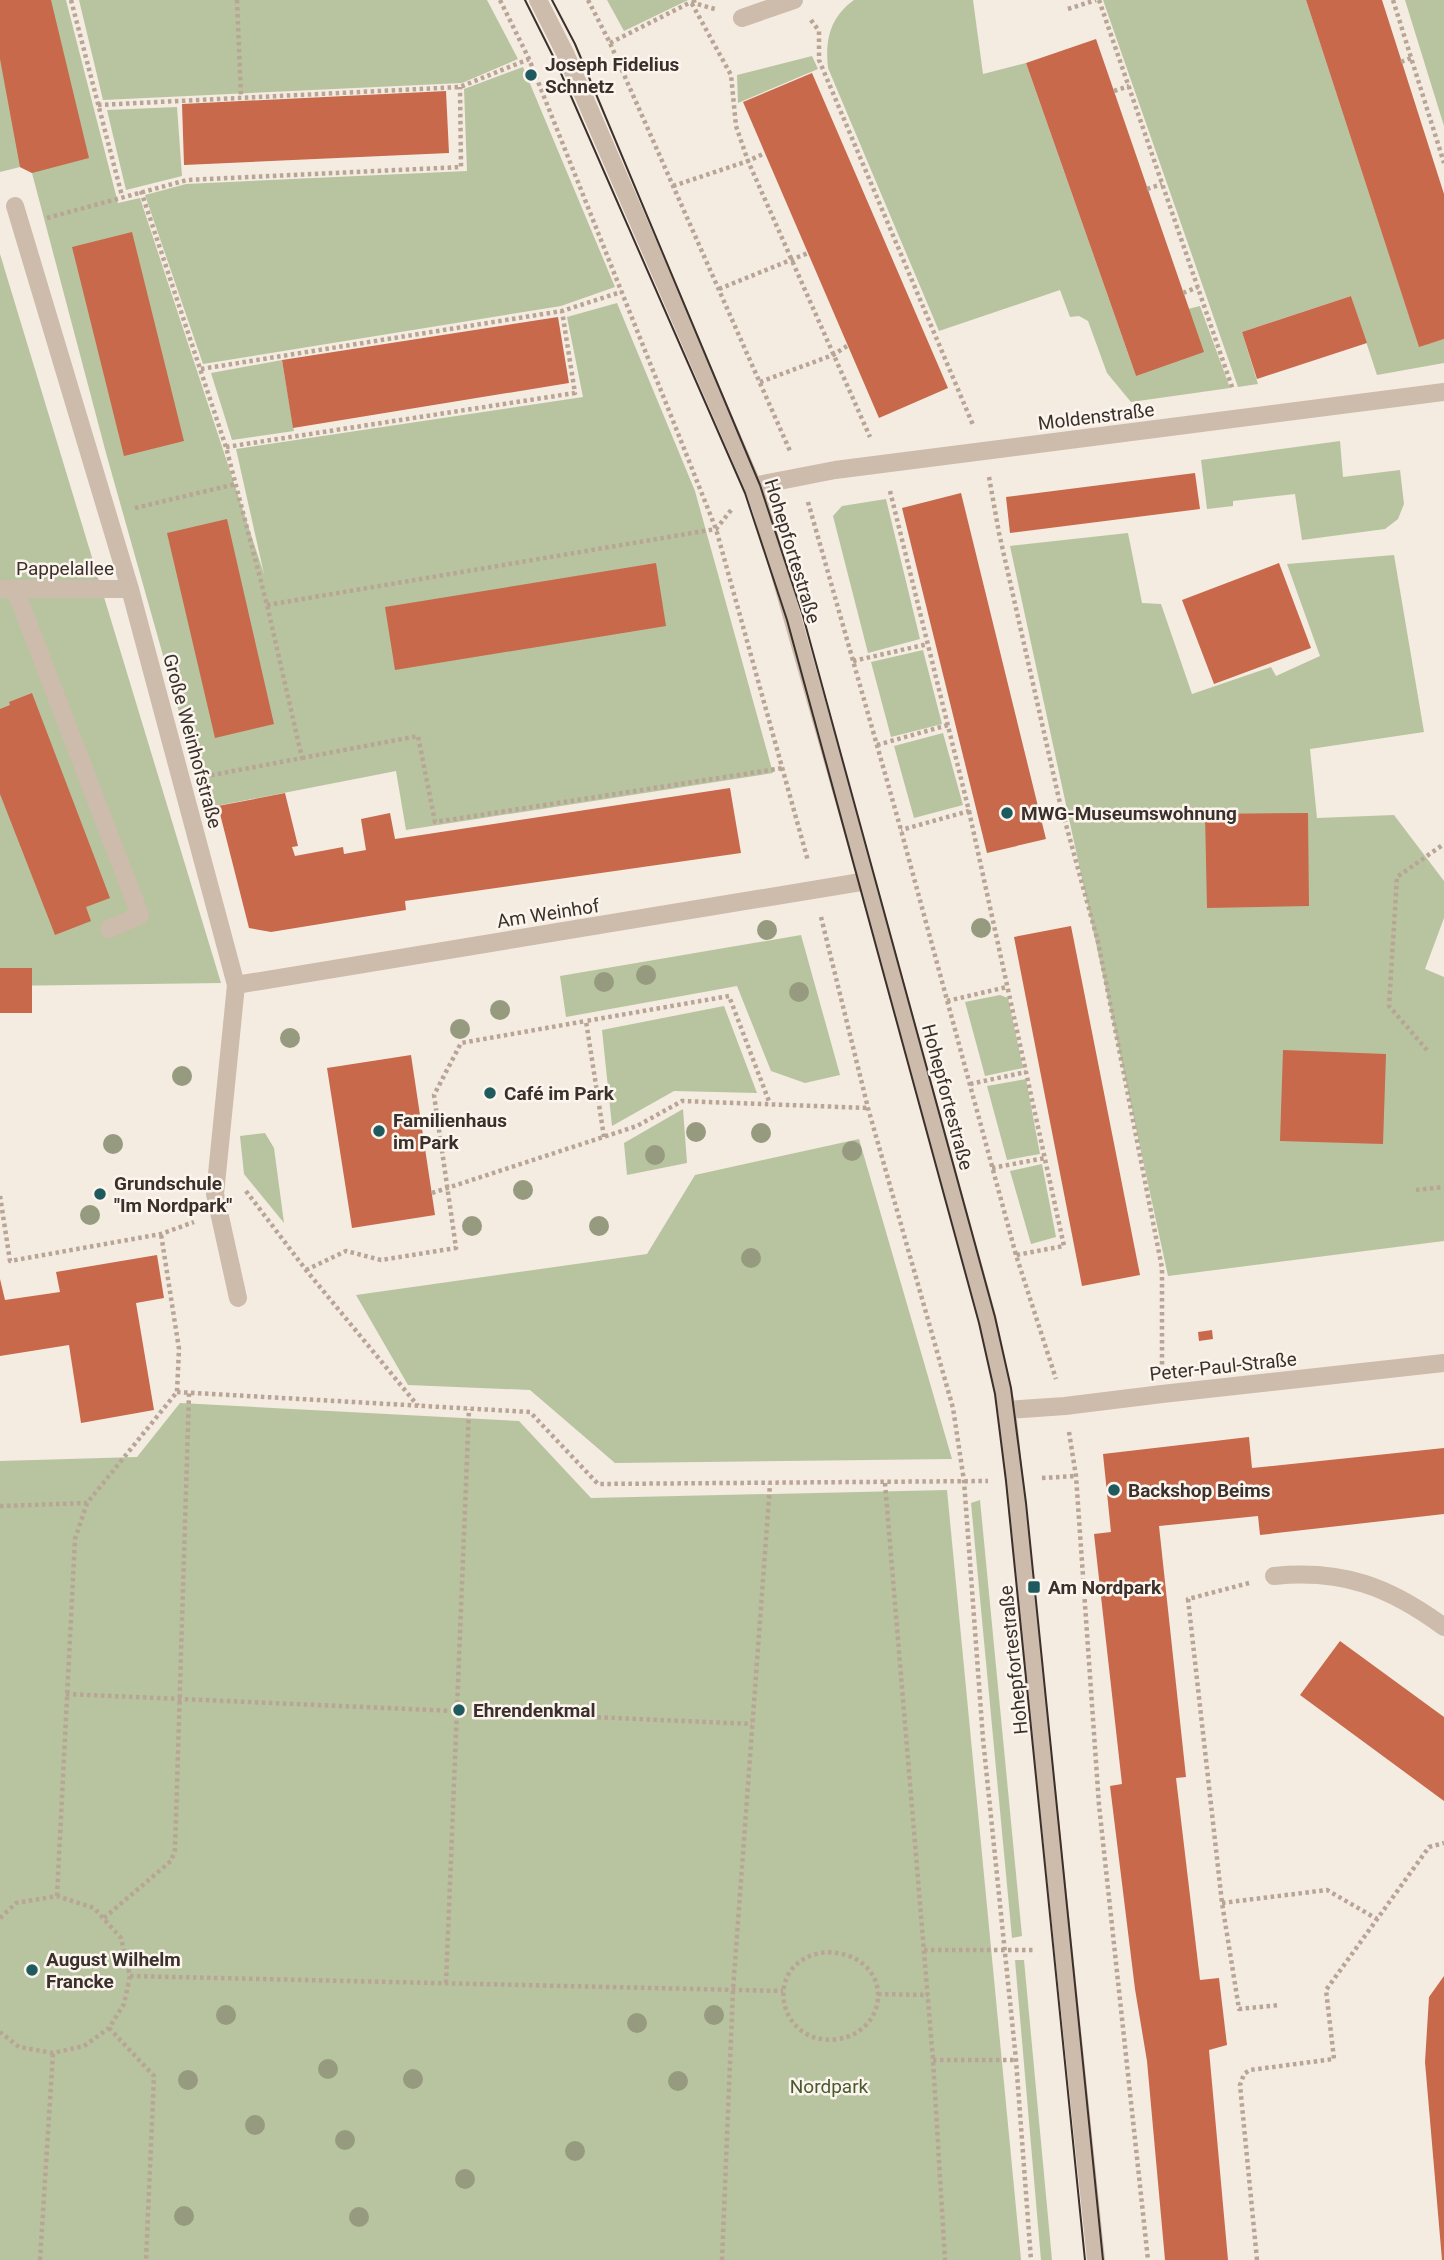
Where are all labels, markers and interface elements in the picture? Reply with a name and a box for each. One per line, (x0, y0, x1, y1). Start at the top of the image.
place label: Joseph Fidelius Schnetz (545, 53, 680, 98)
marker: Joseph Fidelius Schnetz (523, 67, 539, 83)
street label: Moldenstraße (1037, 398, 1156, 435)
street label: Hohepfortestraße (760, 476, 825, 626)
street label: Pappelallee (16, 557, 114, 580)
street label: Große Weinhofstraße (158, 651, 227, 831)
place label: MWG-Museumswohnung (1021, 802, 1237, 825)
marker: MWG-Museumswohnung (999, 805, 1015, 821)
street label: Am Weinhof (495, 894, 601, 933)
street label: Hohepfortestraße (917, 1022, 978, 1173)
place label: Café im Park (504, 1082, 615, 1105)
marker: Café im Park (482, 1085, 498, 1101)
place label: Familienhaus im Park (393, 1109, 507, 1154)
marker: Familienhaus im Park (371, 1123, 387, 1139)
place label: Grundschule "Im Nordpark" (114, 1172, 232, 1217)
marker: Grundschule "Im Nordpark" (92, 1186, 108, 1202)
street label: Peter-Paul-Straße (1148, 1347, 1298, 1386)
place label: Backshop Beims (1128, 1479, 1271, 1502)
marker: Backshop Beims (1106, 1482, 1122, 1498)
place label: Am Nordpark (1048, 1576, 1162, 1599)
marker: Am Nordpark (1026, 1579, 1042, 1595)
street label: Hohepfortestraße (994, 1584, 1033, 1736)
place label: Ehrendenkmal (473, 1699, 595, 1722)
marker: Ehrendenkmal (451, 1702, 467, 1718)
place label: August Wilhelm Francke (46, 1948, 181, 1993)
marker: August Wilhelm Francke (24, 1962, 40, 1978)
park label: Nordpark (790, 2075, 869, 2098)

